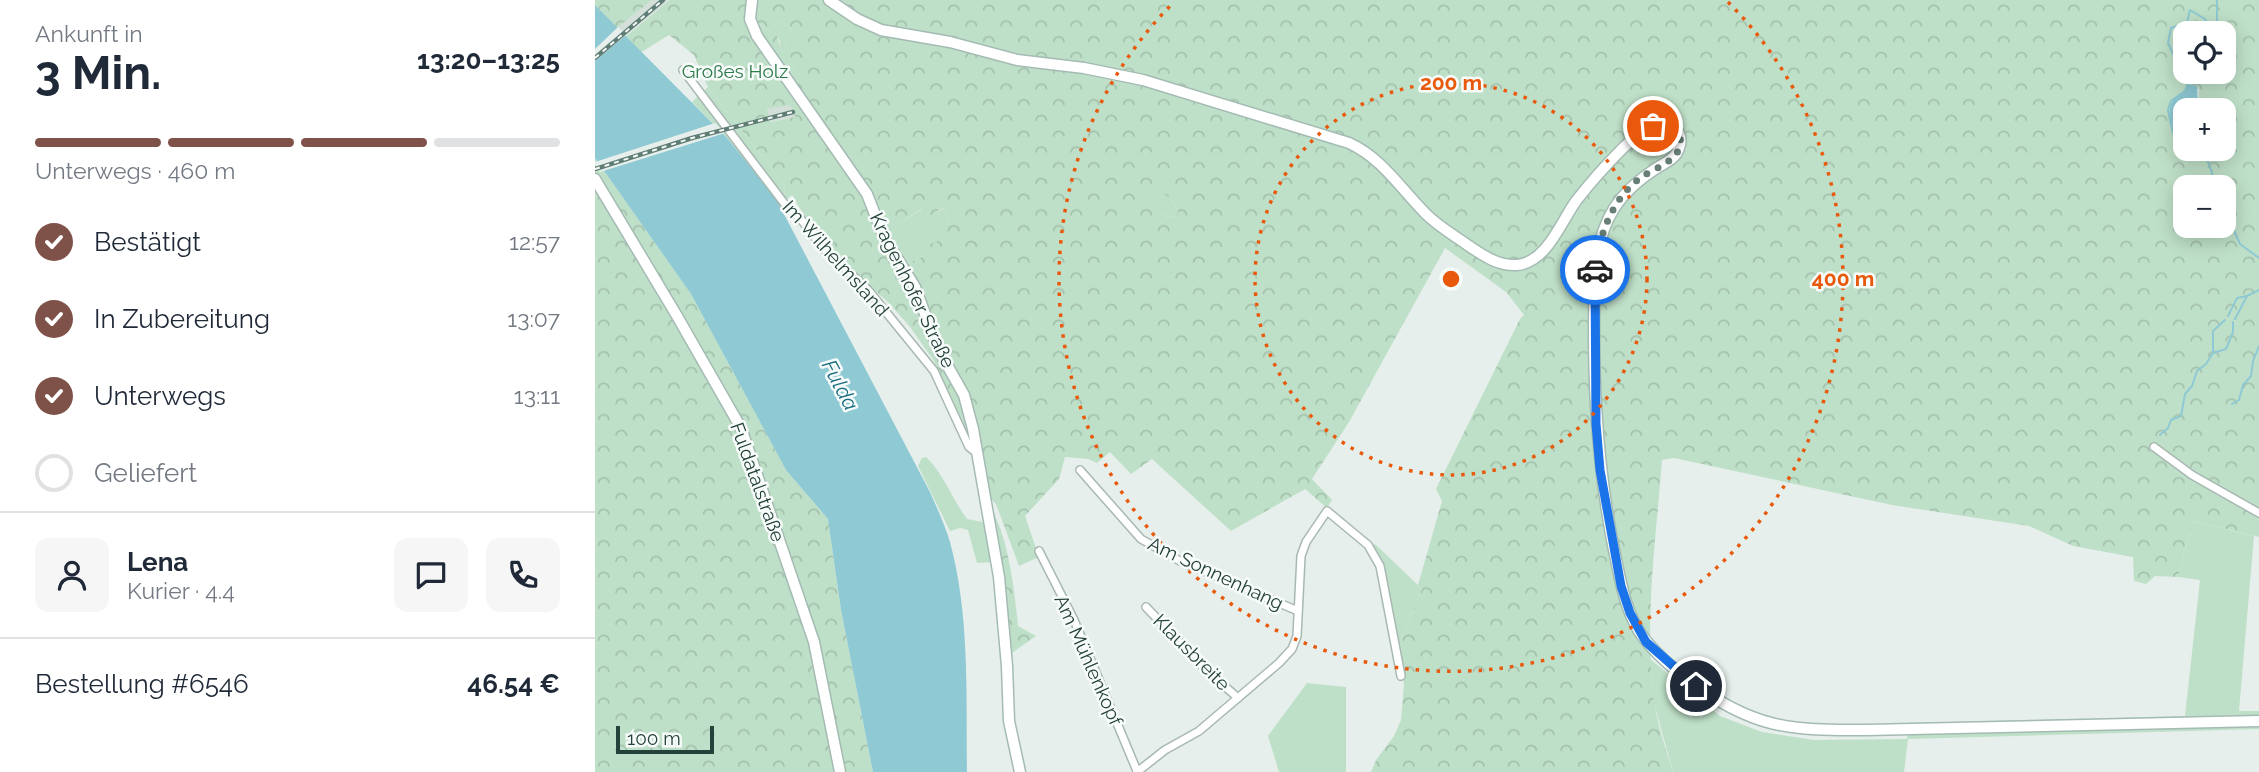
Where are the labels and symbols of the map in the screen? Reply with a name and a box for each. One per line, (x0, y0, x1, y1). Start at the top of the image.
park label: Großes Holz (682, 60, 788, 82)
text: 200 m (1420, 70, 1482, 95)
pin (1623, 96, 1683, 156)
street label: Im Wilhelmsland (778, 196, 894, 320)
street label: Kragenhofer Straße (866, 209, 960, 371)
courier (1560, 235, 1630, 305)
text: 400 m (1812, 266, 1874, 291)
centre of rings (1439, 267, 1463, 291)
water label: Fulda (817, 355, 864, 414)
street label: Fuldatalstraße (726, 419, 790, 545)
street label: Am Sonnenhang (1145, 532, 1287, 614)
street label: Am Mühlenkopf (1050, 591, 1128, 729)
street label: Klausbreite (1149, 609, 1235, 695)
pin (1666, 656, 1726, 716)
scale bar (616, 723, 714, 755)

